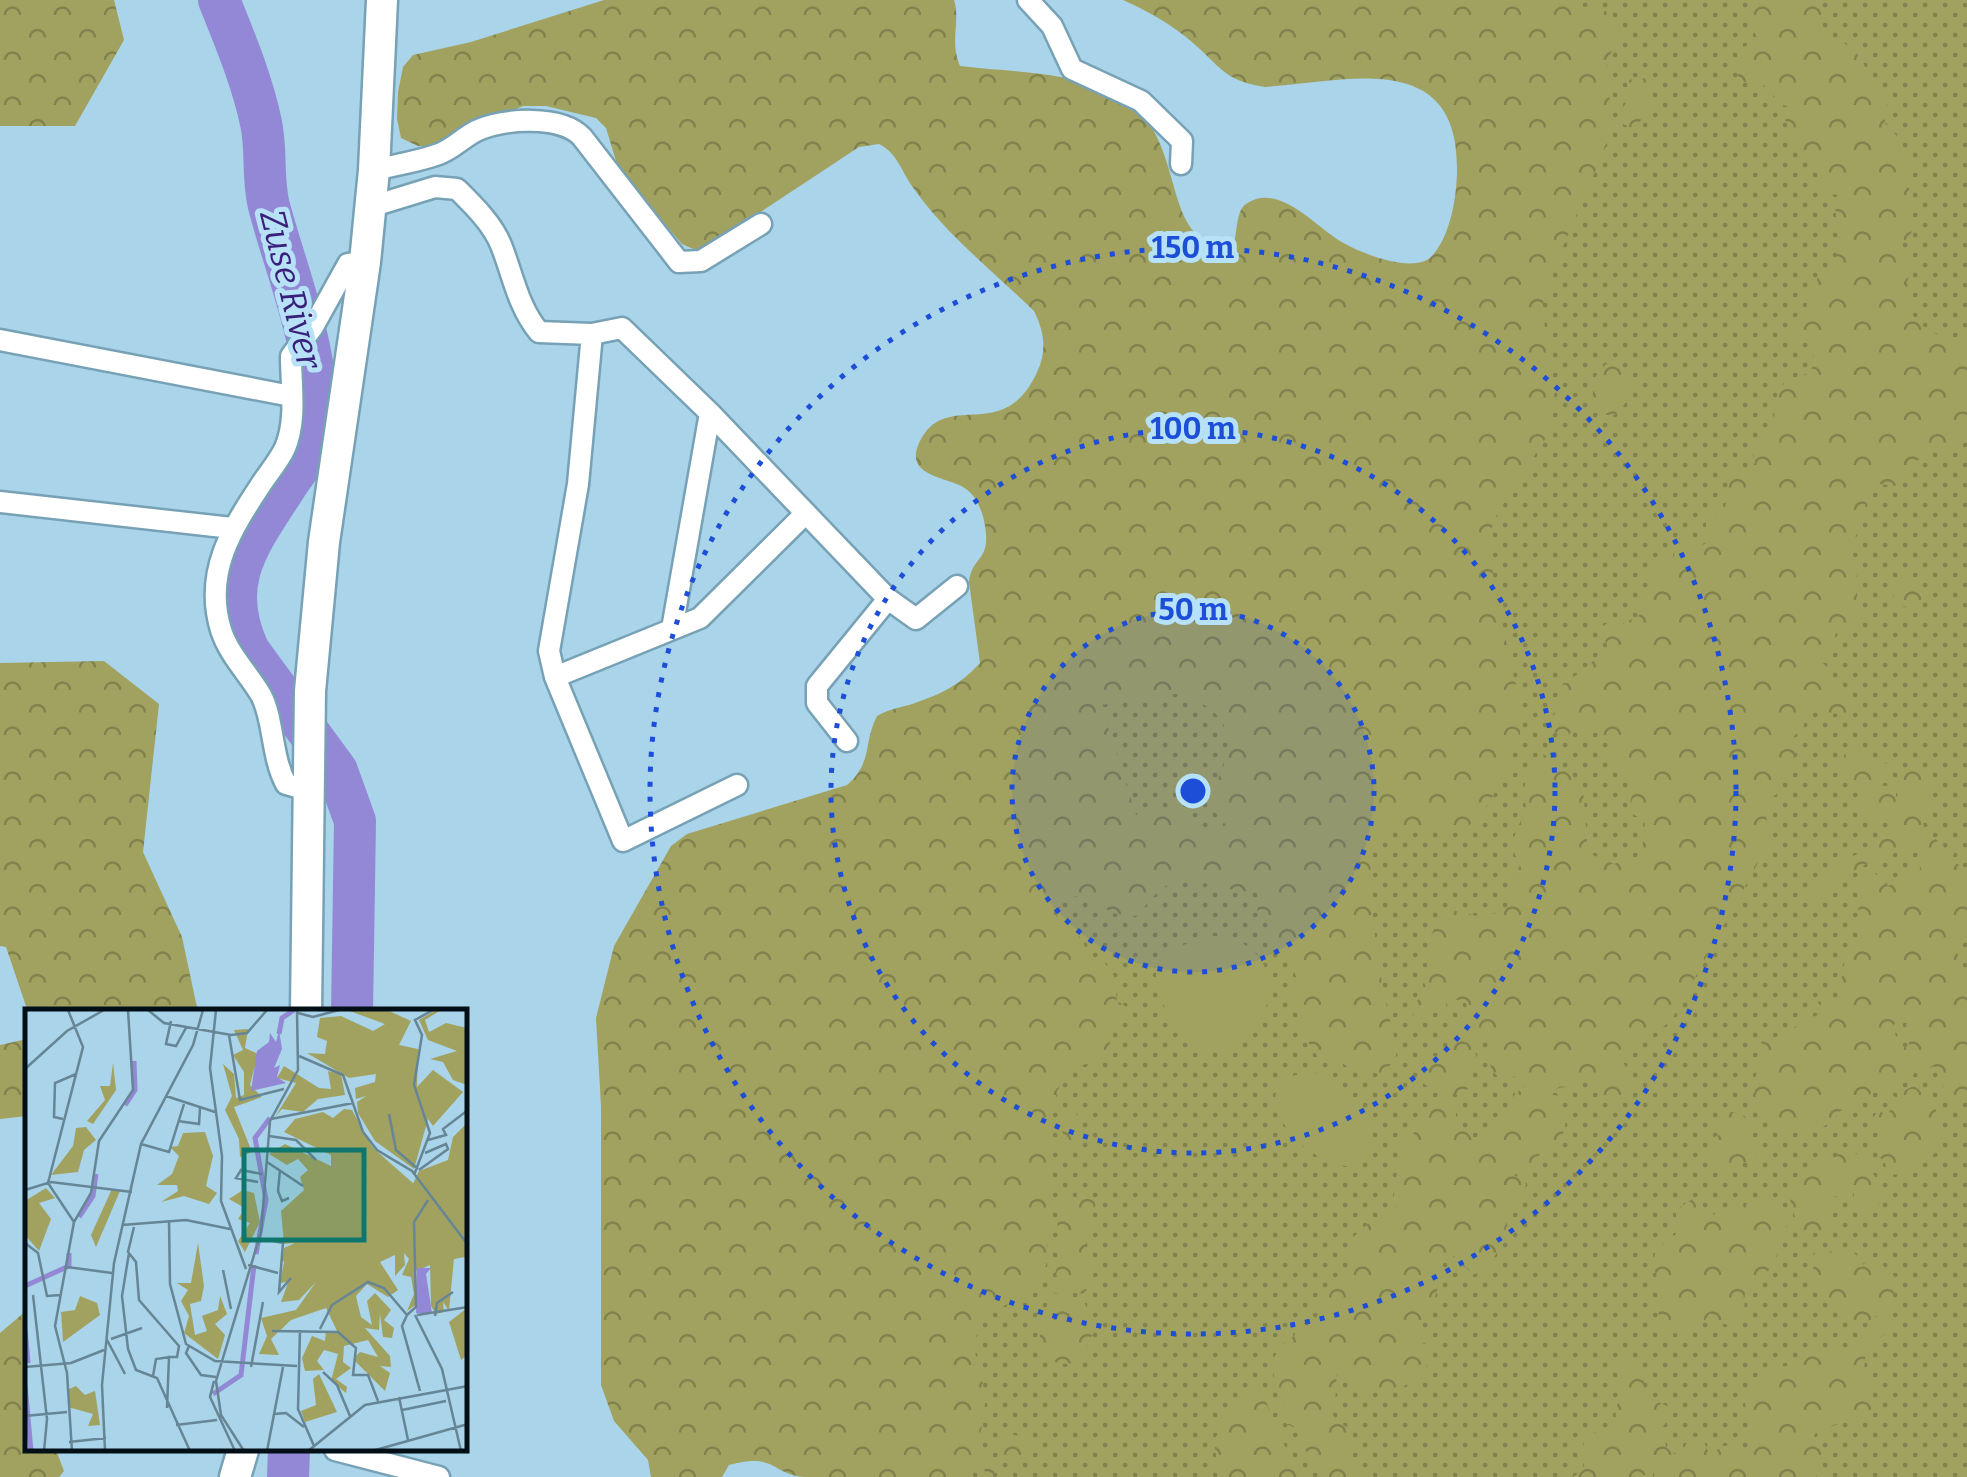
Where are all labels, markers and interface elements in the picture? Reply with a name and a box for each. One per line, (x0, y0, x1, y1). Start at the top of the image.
water label: Zuse River (251, 205, 331, 375)
text: 150 m (1152, 230, 1235, 266)
text: 100 m (1150, 411, 1236, 447)
text: 50 m (1158, 592, 1228, 628)
centre of rings (1175, 773, 1211, 809)
inset map (25, 1009, 468, 1452)

